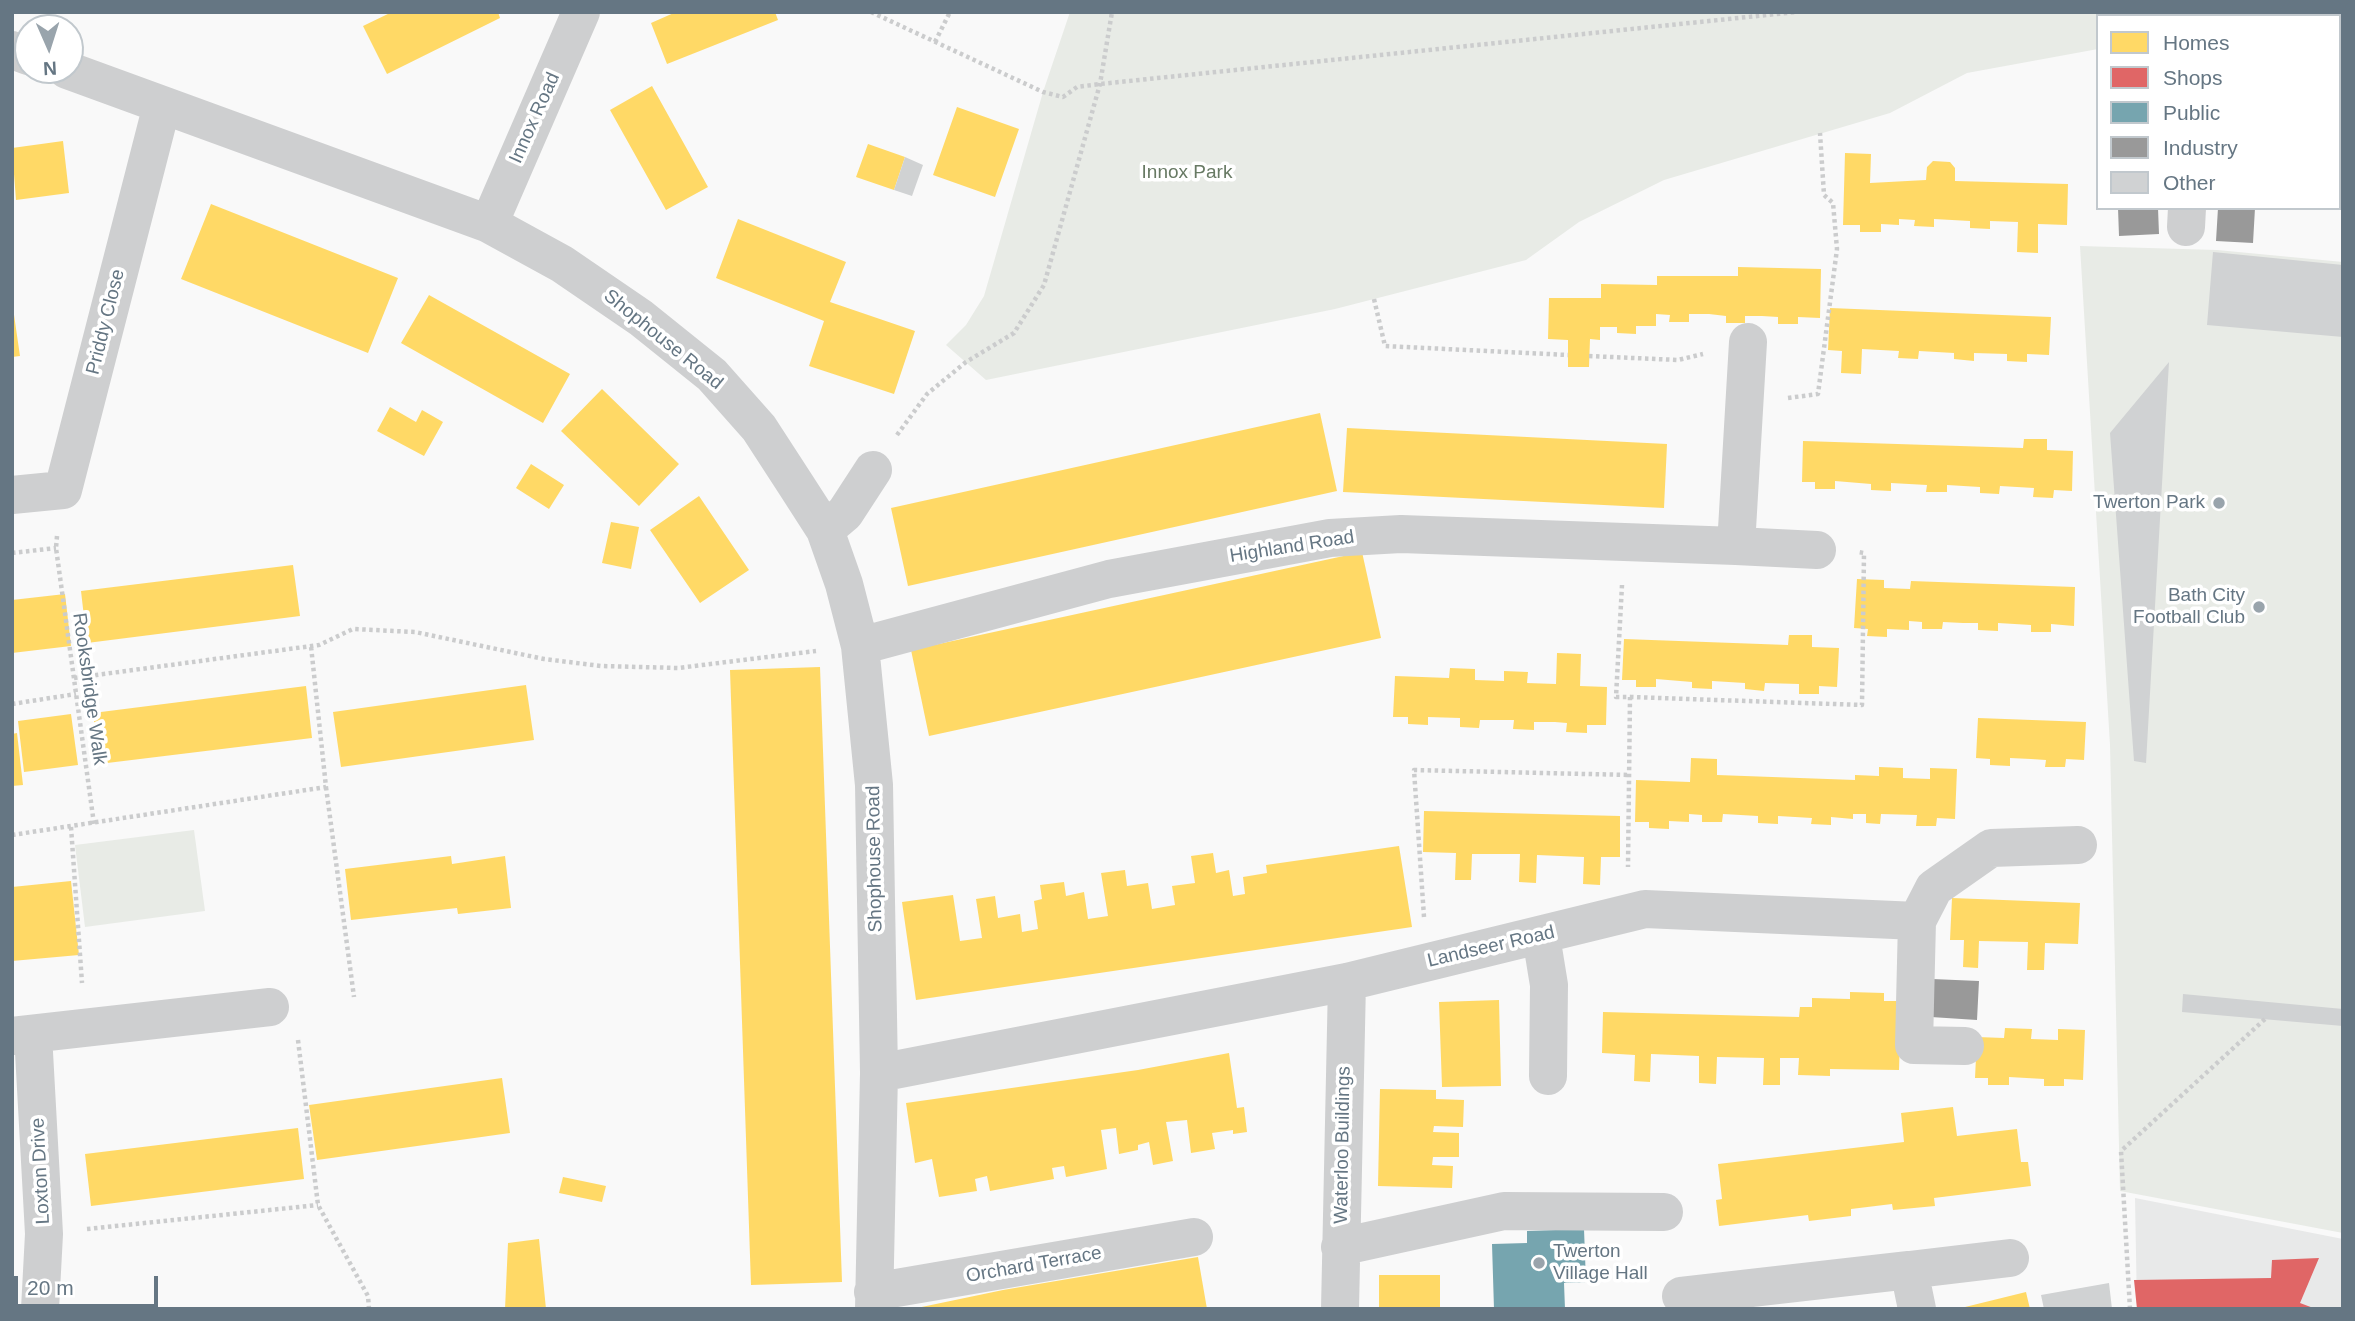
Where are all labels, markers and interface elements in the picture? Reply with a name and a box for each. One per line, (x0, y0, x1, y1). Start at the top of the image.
north arrow (14, 14, 84, 84)
legend (2096, 14, 2341, 210)
text: Homes (2163, 31, 2230, 54)
text: N (43, 58, 57, 79)
text: Shops (2163, 66, 2223, 89)
street label: Innox Road (505, 69, 565, 167)
text: Public (2163, 101, 2220, 124)
text: Industry (2163, 136, 2238, 159)
park label: Innox Park (1142, 162, 1232, 184)
text: Other (2163, 171, 2216, 194)
street label: Priddy Close (82, 267, 130, 377)
street label: Shophouse Road (599, 285, 727, 395)
place label: Twerton Park (2093, 492, 2205, 514)
marker: Twerton Park (2211, 495, 2227, 511)
street label: Highland Road (1228, 526, 1356, 568)
place label: Bath City Football Club (2133, 585, 2245, 629)
marker: Bath City Football Club (2251, 599, 2267, 615)
street label: Rooksbridge Walk (67, 611, 111, 767)
street label: Shophouse Road (862, 785, 888, 933)
street label: Landseer Road (1425, 921, 1557, 973)
street label: Waterloo Buildings (1330, 1066, 1356, 1224)
street label: Loxton Drive (27, 1117, 55, 1225)
place label: Twerton Village Hall (1553, 1241, 1648, 1285)
street label: Orchard Terrace (964, 1242, 1104, 1288)
marker: Twerton Village Hall (1531, 1255, 1547, 1271)
scale bar (18, 1262, 161, 1306)
text: 20 m (27, 1276, 74, 1299)

